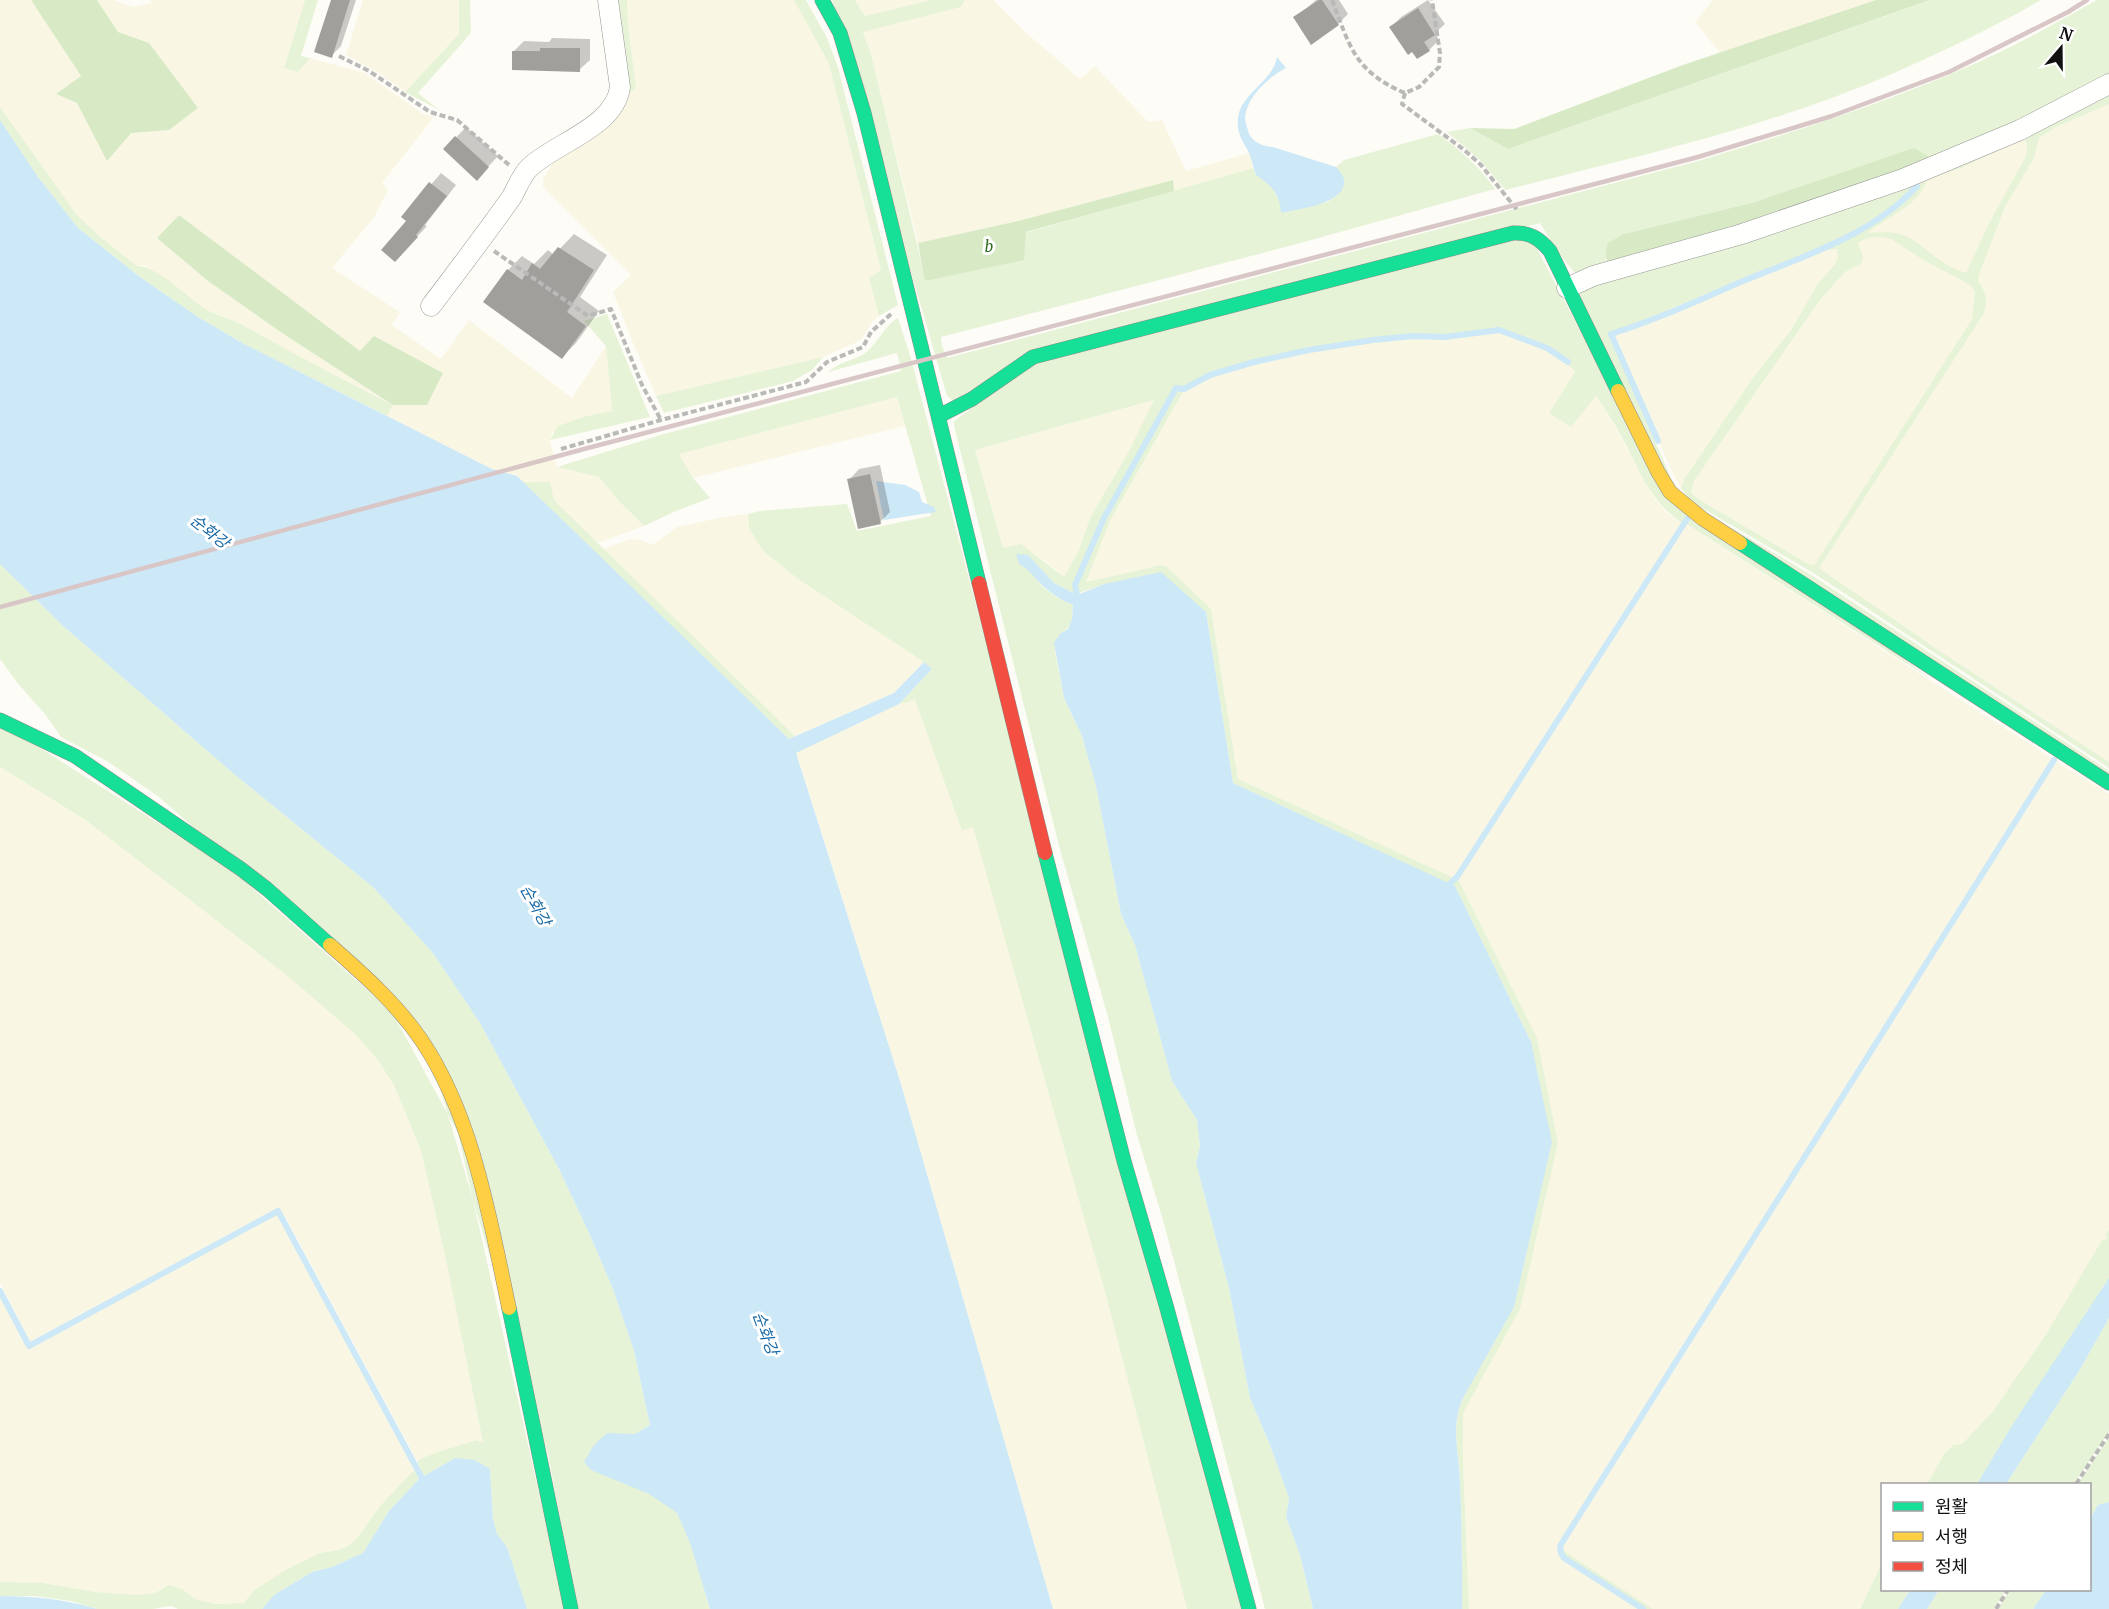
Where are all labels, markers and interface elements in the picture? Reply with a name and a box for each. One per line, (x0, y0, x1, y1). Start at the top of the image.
north arrow (2031, 18, 2091, 78)
text: N (2057, 22, 2076, 46)
park label: b (985, 237, 993, 256)
water label: 순화강 (186, 510, 235, 554)
water label: 순화강 (517, 881, 557, 931)
water label: 순화강 (749, 1309, 784, 1359)
legend (1881, 1483, 2091, 1591)
text: 원활 (1935, 1495, 1968, 1518)
text: 서행 (1935, 1525, 1968, 1548)
text: 정체 (1935, 1555, 1968, 1578)

